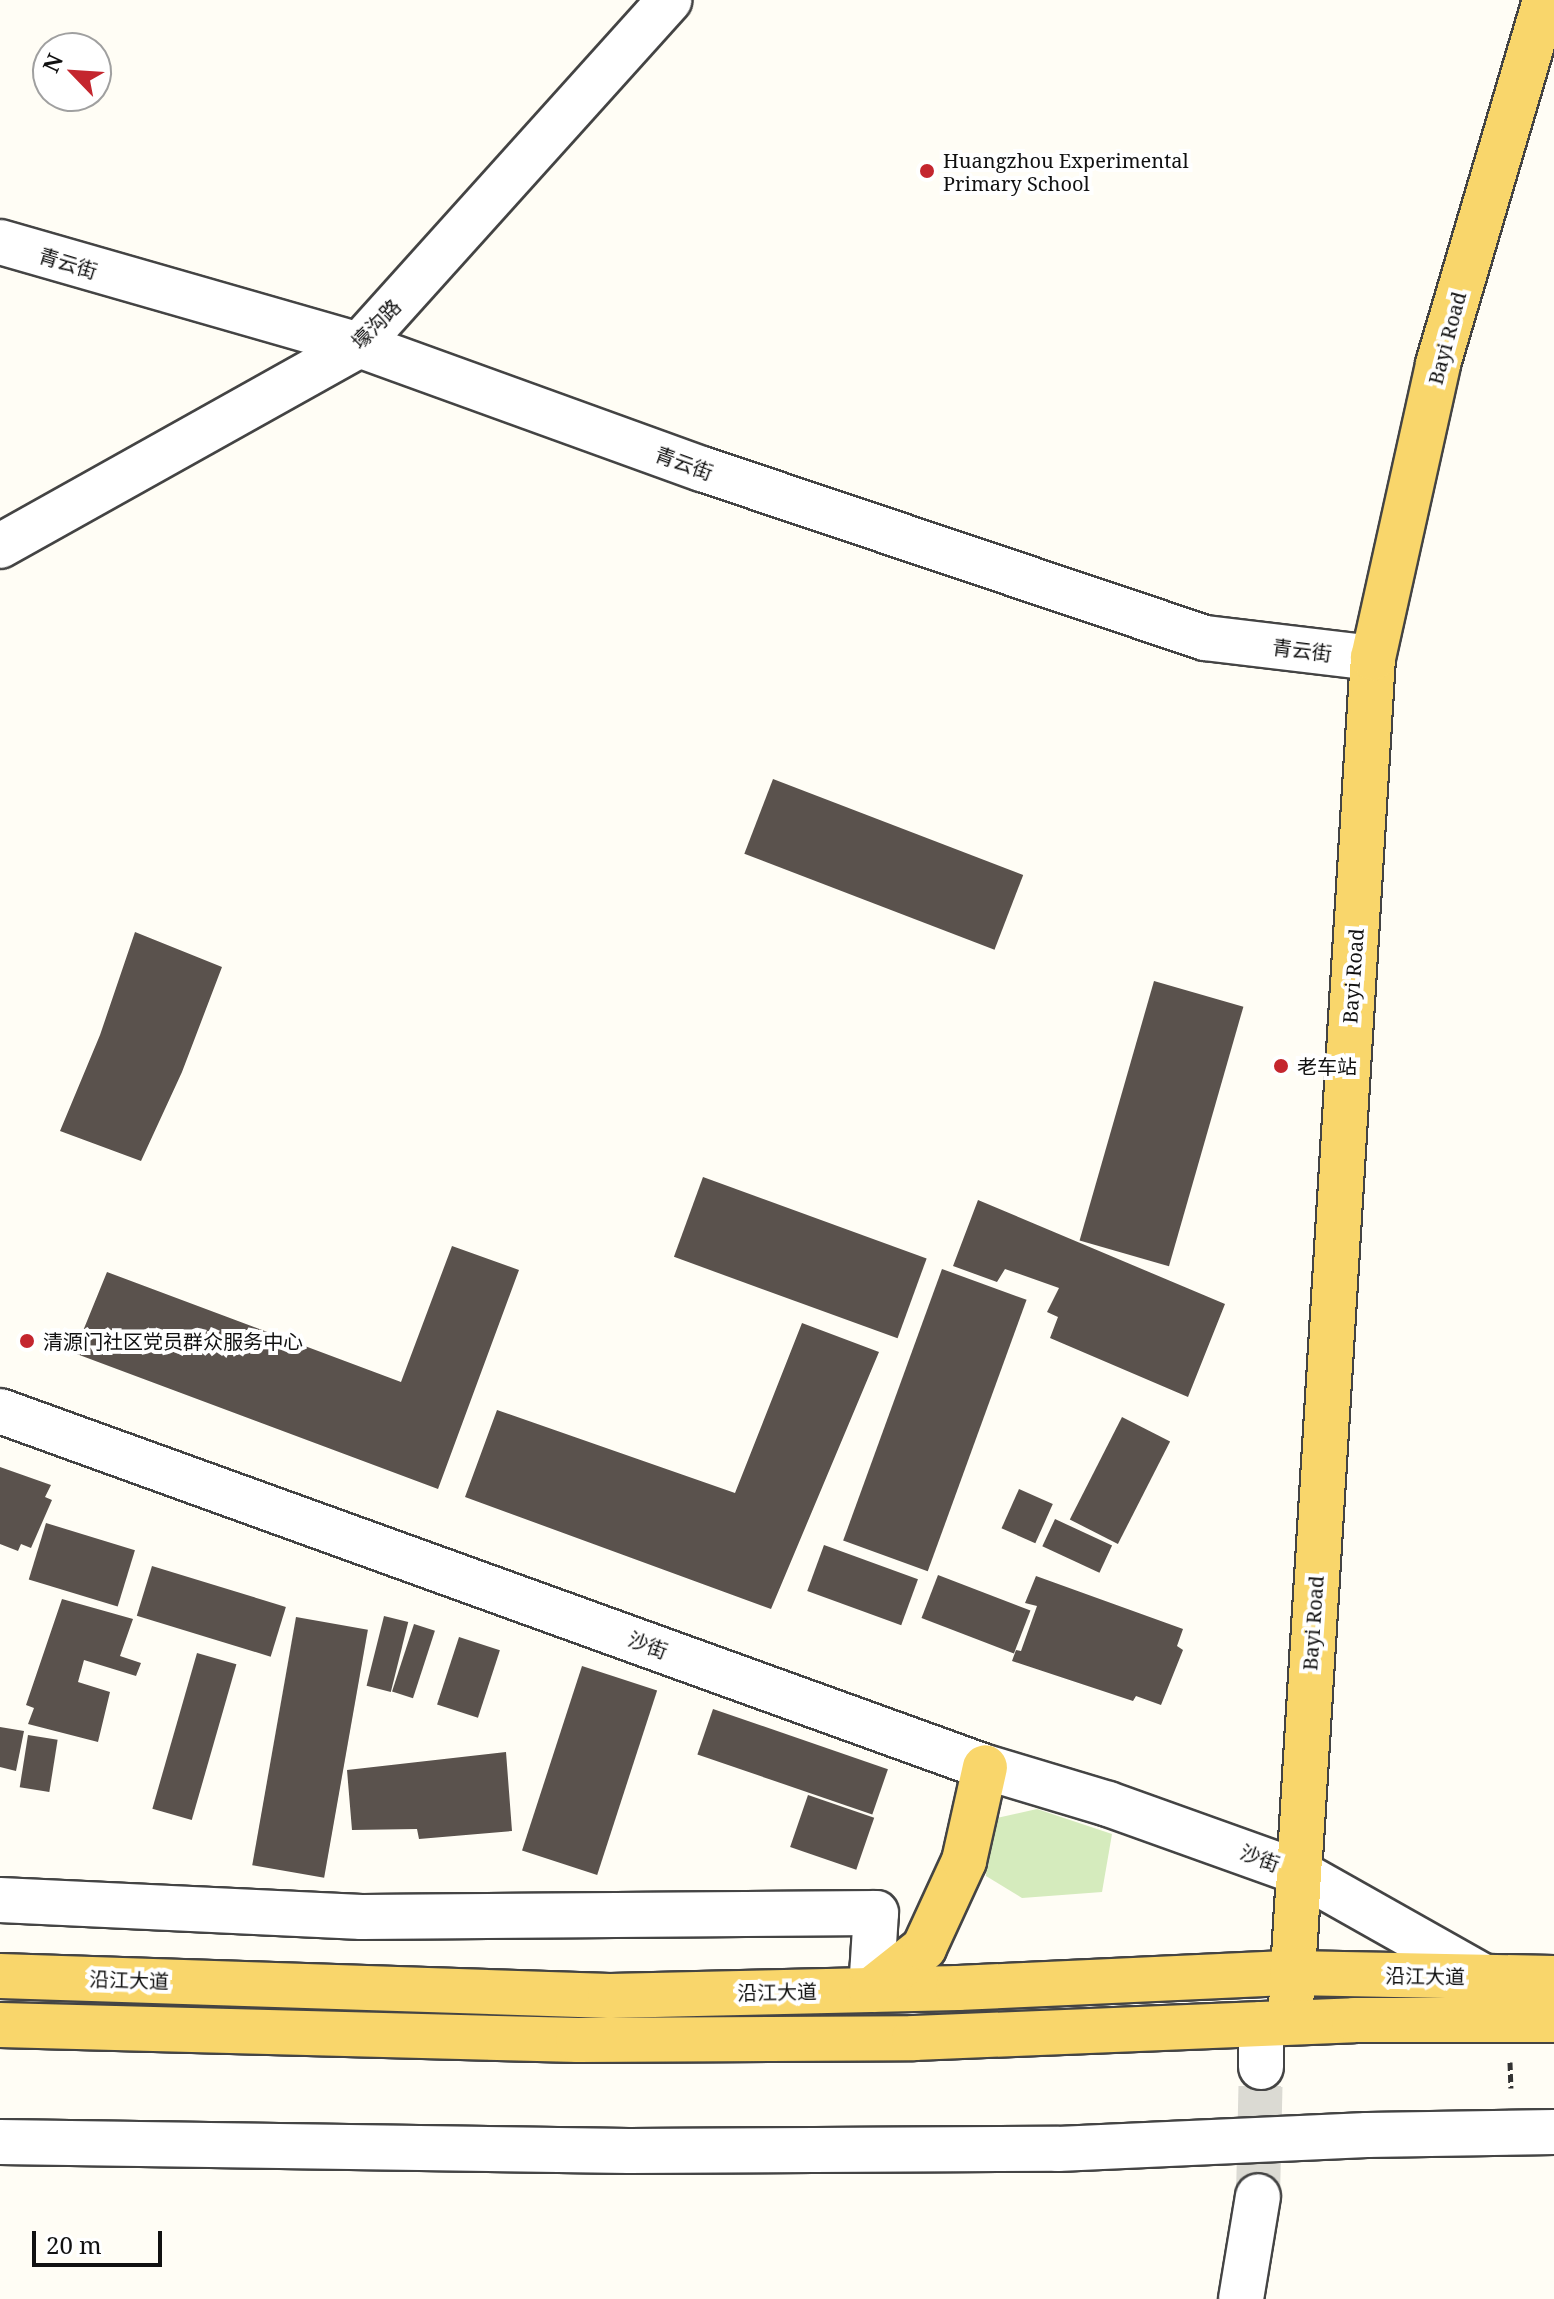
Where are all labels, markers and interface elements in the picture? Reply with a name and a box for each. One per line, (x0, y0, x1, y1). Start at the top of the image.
north arrow (32, 32, 112, 112)
text: N (35, 49, 69, 77)
place label: Huangzhou Experimental Primary School (943, 148, 1189, 195)
marker: Huangzhou Experimental Primary School (918, 162, 936, 180)
street label: 青云街 (36, 243, 100, 283)
street label: Bayi Road (1423, 289, 1471, 387)
street label: 壕沟路 (346, 294, 406, 354)
street label: 青云街 (652, 441, 716, 485)
street label: 青云街 (1271, 634, 1333, 666)
street label: Bayi Road (1338, 928, 1368, 1024)
place label: 老车站 (1297, 1054, 1357, 1078)
marker: 老车站 (1272, 1057, 1290, 1075)
place label: 清源门社区党员群众服务中心 (43, 1329, 303, 1353)
marker: 清源门社区党员群众服务中心 (18, 1332, 36, 1350)
street label: Bayi Road (1298, 1575, 1328, 1671)
street label: 沙街 (625, 1627, 671, 1663)
street label: 沙街 (1237, 1840, 1283, 1876)
street label: 沿江大道 (1385, 1963, 1465, 1989)
street label: 沿江大道 (89, 1967, 169, 1993)
street label: 沿江大道 (737, 1979, 817, 2005)
scale bar (36, 2215, 166, 2265)
text: 20 m (46, 2228, 102, 2261)

